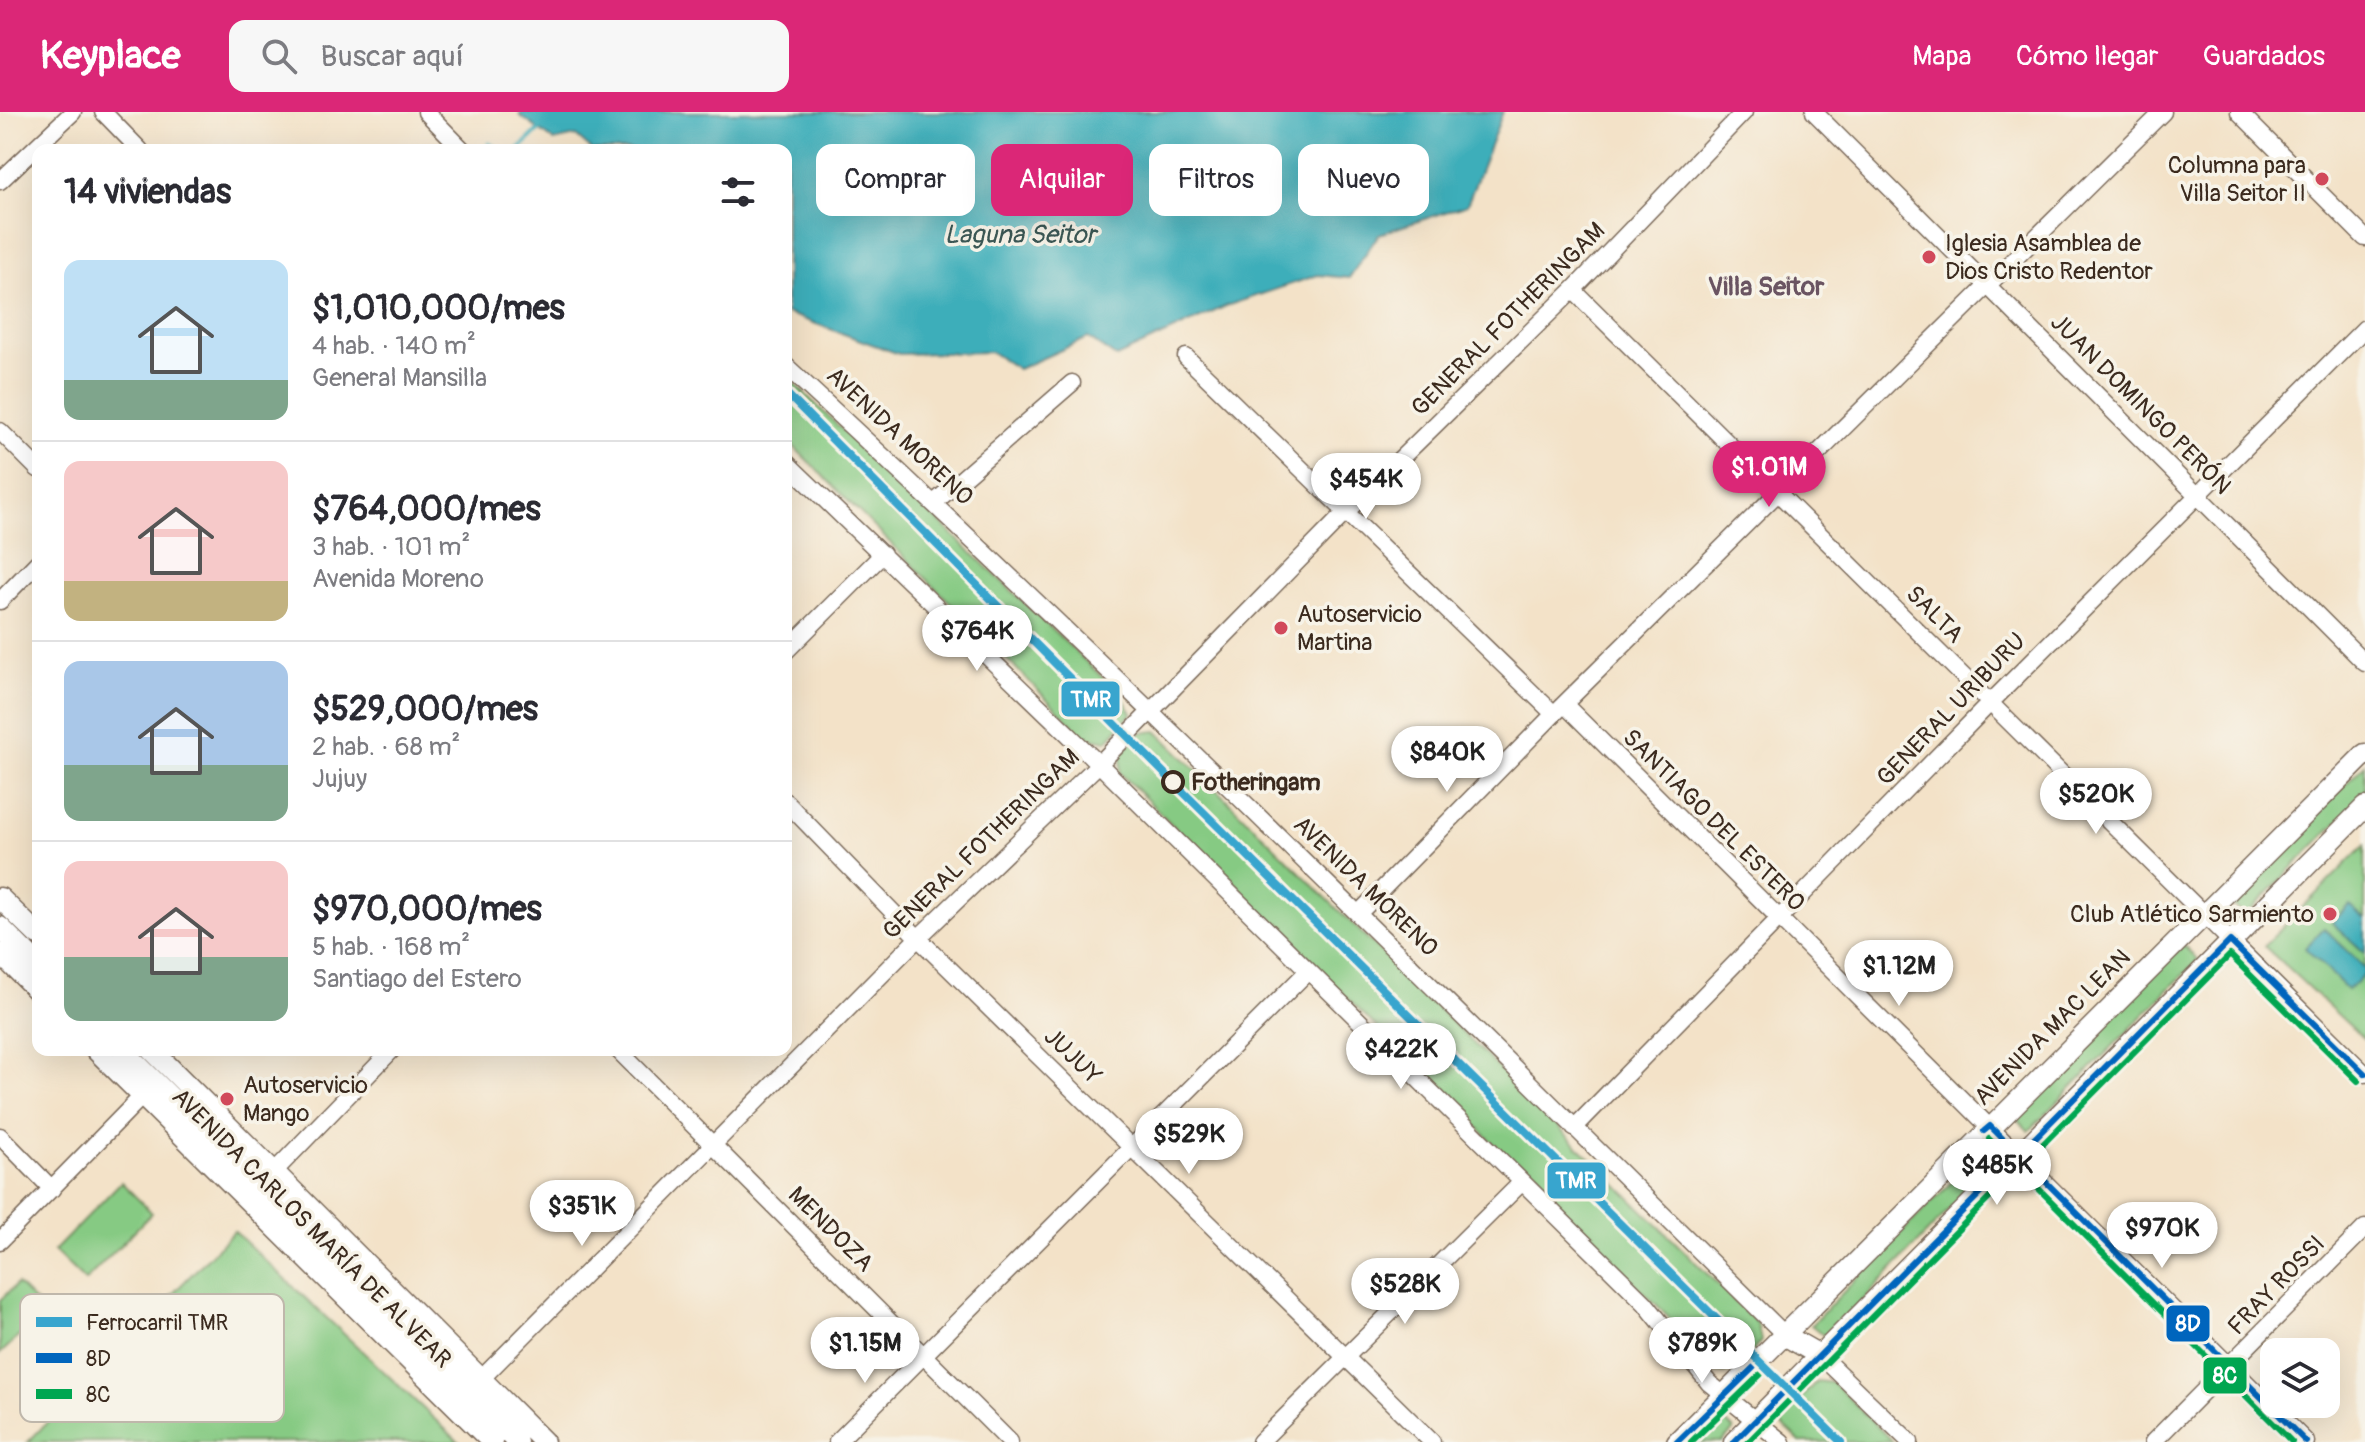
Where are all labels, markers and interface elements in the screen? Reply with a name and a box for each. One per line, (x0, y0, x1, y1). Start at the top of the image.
search box (229, 20, 789, 92)
text: Keyplace (40, 32, 181, 80)
icon: search (257, 34, 301, 78)
text: Buscar aquí (321, 38, 464, 75)
text: Mapa (1912, 39, 1972, 74)
text: Cómo llegar (2016, 39, 2158, 74)
text: Guardados (2202, 39, 2325, 74)
chip: Comprar (816, 144, 975, 216)
chip: Alquilar (991, 144, 1133, 216)
chip: Filtros (1149, 144, 1282, 216)
chip: Nuevo (1298, 144, 1429, 216)
place label: Columna para Villa Seitor II (2168, 151, 2306, 208)
icon: filters (716, 170, 760, 214)
marker: Columna para Villa Seitor II (2313, 170, 2331, 188)
text: 14 viviendas (64, 171, 231, 214)
street label: GENERAL FOTHERINGAM (1405, 216, 1611, 422)
water label: Laguna Seitor (944, 219, 1100, 251)
place label: Iglesia Asamblea de Dios Cristo Redentor (1945, 229, 2153, 286)
marker: Iglesia Asamblea de Dios Cristo Redentor (1920, 248, 1938, 266)
district label: Villa Seitor (1708, 271, 1825, 303)
text: $1,010,000/mes (312, 287, 565, 330)
icon: home (128, 292, 224, 388)
street label: JUAN DOMINGO PERÓN (2044, 307, 2238, 501)
text: 4 hab. · 140 m² (312, 330, 476, 362)
street label: AVENIDA MORENO (820, 361, 979, 512)
text: General Mansilla (312, 362, 487, 394)
pin: $1.01M (1704, 441, 1834, 509)
text: $1.01M (1731, 451, 1807, 483)
pin: $454K (1310, 453, 1422, 521)
text: $454K (1329, 463, 1403, 495)
text: $764,000/mes (312, 488, 541, 531)
icon: home (128, 493, 224, 589)
text: 3 hab. · 101 m² (312, 531, 470, 563)
text: Avenida Moreno (312, 563, 484, 595)
street label: SALTA (1900, 580, 1969, 649)
place label: Autoservicio Martina (1297, 600, 1422, 657)
pin: $764K (921, 605, 1033, 673)
text: $764K (940, 615, 1014, 647)
marker: Autoservicio Martina (1272, 619, 1290, 637)
street label: GENERAL URIBURU (1871, 627, 2032, 792)
line badge: TMR (1060, 680, 1121, 718)
text: TMR (1070, 686, 1112, 714)
text: $529,000/mes (312, 688, 538, 731)
icon: home (128, 693, 224, 789)
street label: SANTIAGO DEL ESTERO (1617, 723, 1811, 917)
pin: $840K (1391, 726, 1503, 794)
text: 2 hab. · 68 m² (312, 731, 460, 763)
text: $840K (1409, 736, 1485, 768)
street label: GENERAL FOTHERINGAM (877, 743, 1086, 946)
text: Jujuy (312, 763, 367, 795)
place label: Fotheringam (1191, 768, 1321, 797)
pin: $520K (2040, 768, 2152, 836)
marker: Fotheringam (1162, 771, 1184, 793)
text: $520K (2058, 778, 2134, 810)
street label: AVENIDA MORENO (1287, 810, 1444, 963)
text: $970,000/mes (312, 888, 542, 931)
icon: home (128, 893, 224, 989)
place label: Club Atlético Sarmiento (2070, 900, 2314, 929)
marker: Club Atlético Sarmiento (2321, 905, 2339, 923)
text: 5 hab. · 168 m² (312, 931, 470, 963)
pin: $1.12M (1834, 940, 1964, 1008)
street label: AVENIDA MAC LEAN (1968, 943, 2137, 1112)
text: $1.12M (1862, 950, 1936, 982)
text: Santiago del Estero (312, 963, 522, 995)
street label: JUJUY (1038, 1022, 1107, 1091)
pin: $422K (1345, 1023, 1457, 1091)
text: $422K (1364, 1033, 1438, 1065)
place label: Autoservicio Mango (243, 1071, 368, 1128)
street label: AVENIDA CARLOS MARÍA DE ALVEAR (166, 1083, 458, 1374)
marker: Autoservicio Mango (218, 1090, 236, 1108)
pin: $529K (1133, 1108, 1245, 1176)
text: $529K (1153, 1118, 1225, 1150)
pin: $485K (1941, 1139, 2053, 1207)
text: $485K (1961, 1149, 2033, 1181)
line badge: TMR (1546, 1161, 1607, 1200)
text: TMR (1555, 1167, 1597, 1195)
pin: $351K (526, 1180, 638, 1248)
street label: MENDOZA (782, 1181, 879, 1278)
text: $351K (548, 1190, 616, 1222)
pin: $970K (2106, 1202, 2218, 1270)
text: $970K (2125, 1212, 2199, 1244)
street label: FRAY ROSSI (2222, 1230, 2331, 1341)
pin: $528K (1349, 1258, 1461, 1326)
text: $528K (1369, 1268, 1441, 1300)
legend (20, 1294, 284, 1422)
line badge: 8D (2165, 1304, 2211, 1343)
text: Ferrocarril TMR (86, 1309, 228, 1337)
text: 8D (2176, 1310, 2201, 1338)
pin: $1.15M (800, 1317, 930, 1385)
pin: $789K (1646, 1317, 1758, 1385)
text: $1.15M (829, 1327, 901, 1359)
text: $789K (1667, 1327, 1737, 1359)
map controls (2260, 1338, 2340, 1418)
button: layers (2260, 1338, 2340, 1418)
text: 8D (86, 1345, 111, 1373)
line badge: 8C (2202, 1356, 2248, 1395)
text: 8C (2213, 1362, 2238, 1390)
text: 8C (86, 1381, 111, 1409)

